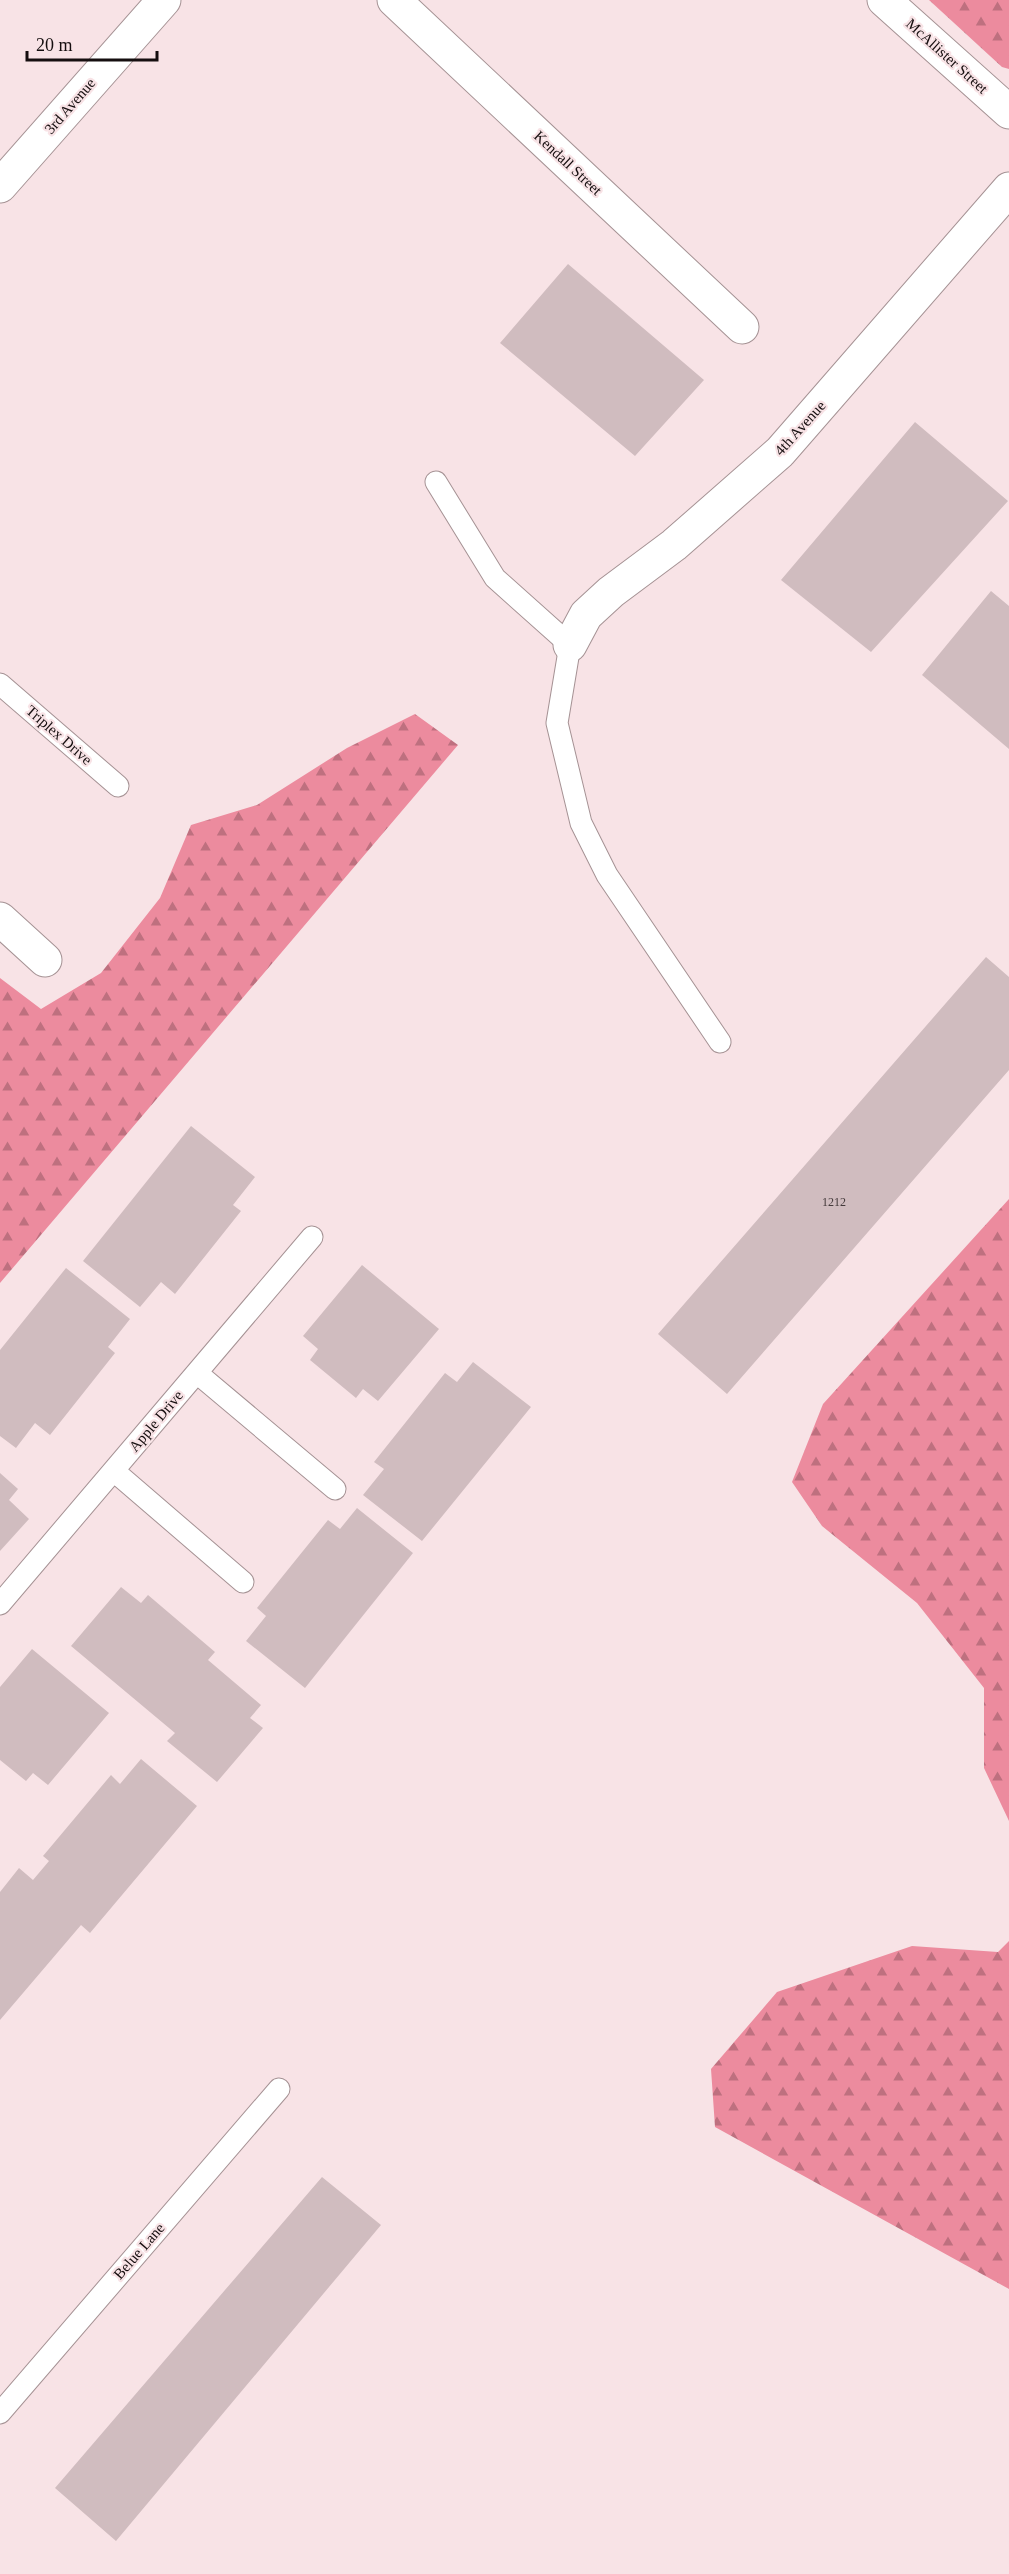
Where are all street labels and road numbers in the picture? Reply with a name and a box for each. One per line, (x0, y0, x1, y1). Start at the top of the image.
street label: McAllister Street (903, 15, 992, 97)
street label: 3rd Avenue (42, 75, 99, 137)
street label: Kendall Street (531, 128, 606, 199)
street label: 4th Avenue (771, 397, 829, 458)
street label: Triplex Drive (23, 702, 95, 768)
street label: Apple Drive (126, 1387, 186, 1455)
street label: Belue Lane (110, 2220, 168, 2282)

